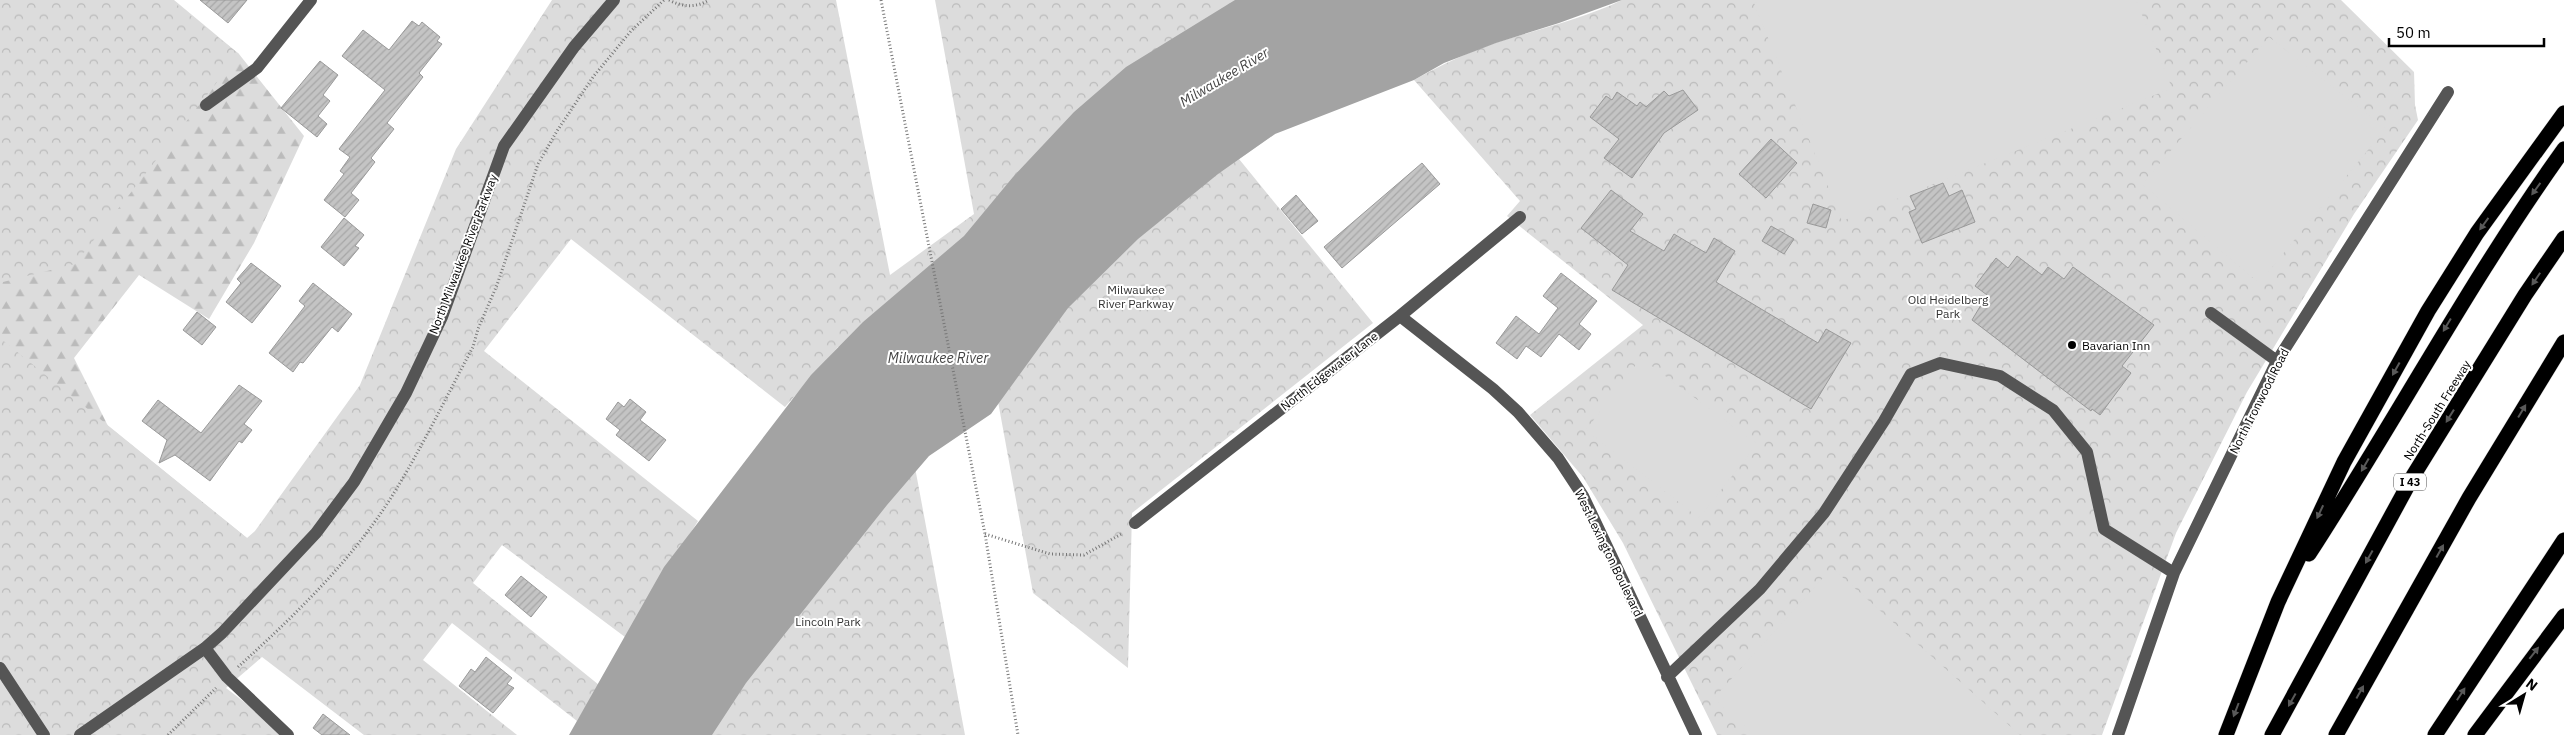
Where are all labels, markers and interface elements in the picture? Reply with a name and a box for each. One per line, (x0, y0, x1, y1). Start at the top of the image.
scale bar (2389, 15, 2544, 47)
text: 50 m (2396, 23, 2431, 42)
water label: Milwaukee River (1176, 43, 1272, 111)
street label: North Milwaukee River Parkway (426, 172, 500, 336)
one-way arrow (2530, 182, 2541, 195)
one-way arrow (2479, 217, 2489, 231)
one-way arrow (2532, 272, 2541, 285)
park label: Milwaukee River Parkway (1098, 282, 1174, 311)
park label: Old Heidelberg Park (1908, 292, 1989, 321)
one-way arrow (2443, 319, 2452, 332)
street label: North Edgewater Lane (1277, 328, 1381, 414)
place label: Bavarian Inn (2082, 338, 2150, 353)
marker: Bavarian Inn (2066, 339, 2078, 351)
street label: North Ironwood Road (2226, 346, 2292, 456)
water label: Milwaukee River (888, 349, 989, 367)
street label: North-South Freeway (2400, 357, 2474, 463)
one-way arrow (2391, 362, 2400, 375)
one-way arrow (2518, 404, 2527, 417)
one-way arrow (2446, 410, 2455, 423)
one-way arrow (2361, 458, 2369, 473)
road number: I 43 (2394, 474, 2426, 491)
street label: West Lexington Boulevard (1572, 487, 1646, 619)
one-way arrow (2315, 505, 2323, 519)
one-way arrow (2435, 544, 2444, 557)
one-way arrow (2365, 550, 2374, 564)
park label: Lincoln Park (795, 614, 862, 629)
one-way arrow (2529, 647, 2540, 660)
north arrow (2499, 670, 2549, 720)
text: N (2522, 674, 2541, 695)
one-way arrow (2356, 685, 2364, 700)
one-way arrow (2457, 687, 2466, 701)
one-way arrow (2287, 693, 2296, 706)
one-way arrow (2232, 703, 2240, 718)

